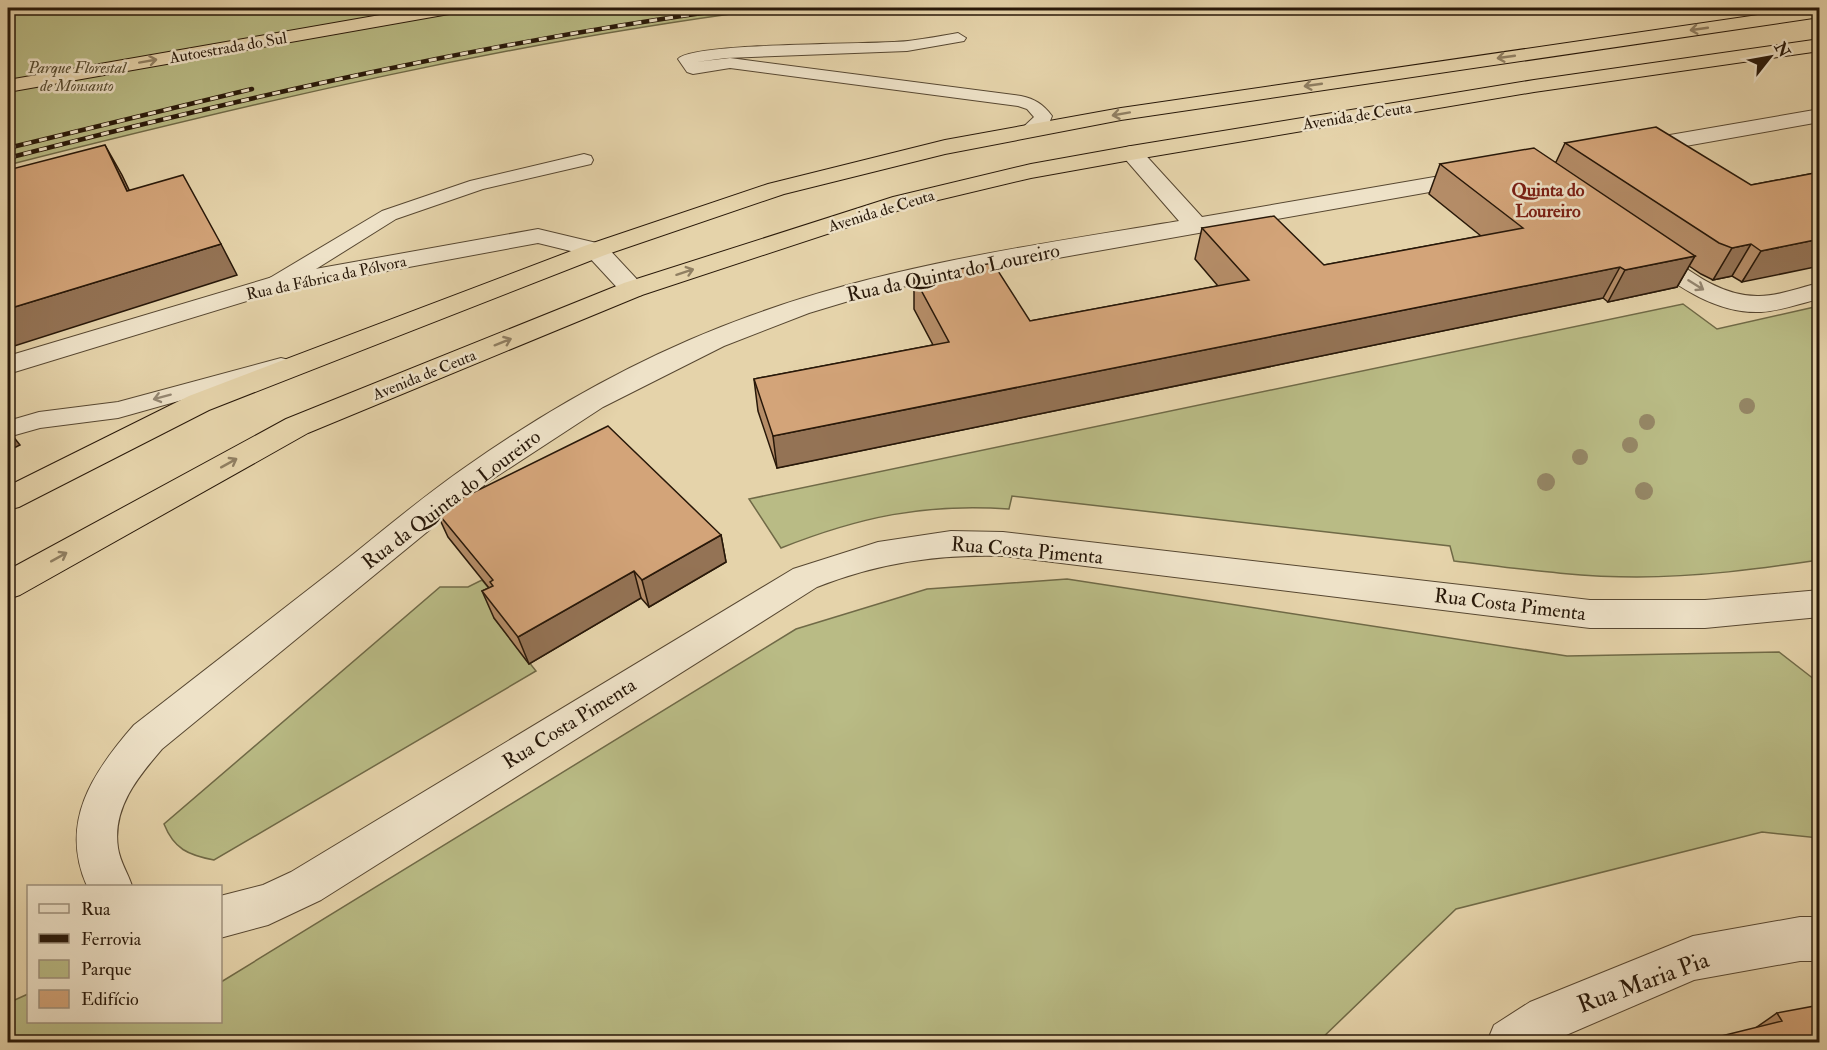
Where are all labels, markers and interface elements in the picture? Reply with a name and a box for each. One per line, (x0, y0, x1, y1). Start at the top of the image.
one-way arrow (1690, 23, 1710, 34)
north arrow (1740, 27, 1800, 87)
street label: Autoestrada do Sul (167, 28, 289, 68)
text: N (1769, 38, 1795, 62)
one-way arrow (1497, 51, 1517, 62)
one-way arrow (137, 55, 157, 66)
park label: Parque Florestal de Monsanto (27, 58, 127, 96)
one-way arrow (1304, 80, 1324, 91)
street label: Avenida de Ceuta (1300, 97, 1413, 135)
one-way arrow (1111, 109, 1131, 120)
district label: Quinta do Loureiro (1511, 179, 1585, 223)
street label: Avenida de Ceuta (825, 185, 937, 237)
street label: Rua da Quinta do Loureiro (844, 238, 1062, 307)
street label: Rua da Fábrica da Pólvora (244, 251, 409, 305)
one-way arrow (676, 266, 695, 277)
one-way arrow (1687, 279, 1704, 291)
one-way arrow (494, 336, 512, 347)
street label: Avenida de Ceuta (369, 345, 479, 405)
one-way arrow (153, 392, 172, 404)
street label: Rua da Quinta do Loureiro (357, 424, 546, 575)
one-way arrow (220, 457, 238, 468)
street label: Rua Costa Pimenta (950, 531, 1105, 570)
one-way arrow (50, 551, 67, 563)
street label: Rua Costa Pimenta (1433, 583, 1588, 626)
street label: Rua Costa Pimenta (498, 672, 641, 774)
legend (27, 885, 222, 1023)
text: Rua (81, 898, 111, 921)
text: Ferrovia (81, 928, 142, 951)
street label: Rua Maria Pia (1573, 944, 1714, 1021)
text: Parque (81, 958, 132, 981)
text: Edifício (81, 988, 139, 1011)

